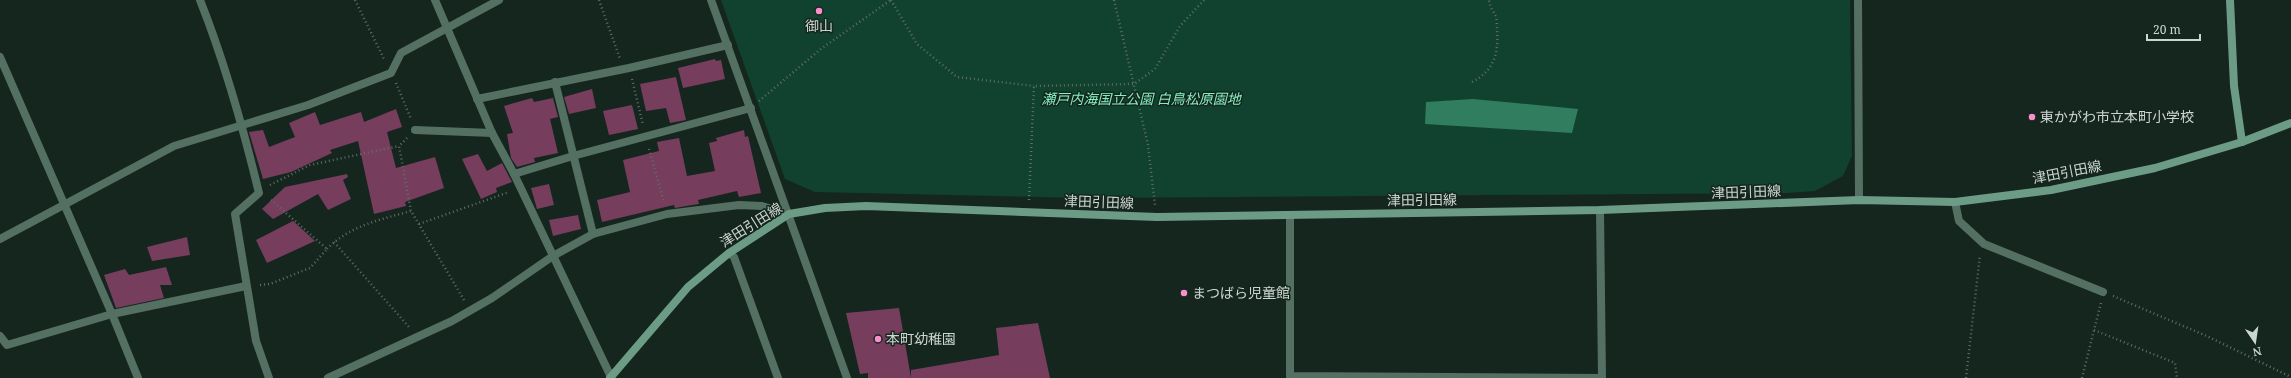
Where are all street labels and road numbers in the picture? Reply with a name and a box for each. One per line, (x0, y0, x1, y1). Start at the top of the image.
street label: 津田引田線 (2031, 156, 2103, 188)
street label: 津田引田線 (1711, 181, 1781, 202)
street label: 津田引田線 (1387, 189, 1457, 210)
street label: 津田引田線 (1064, 191, 1134, 212)
street label: 津田引田線 (716, 198, 785, 251)

